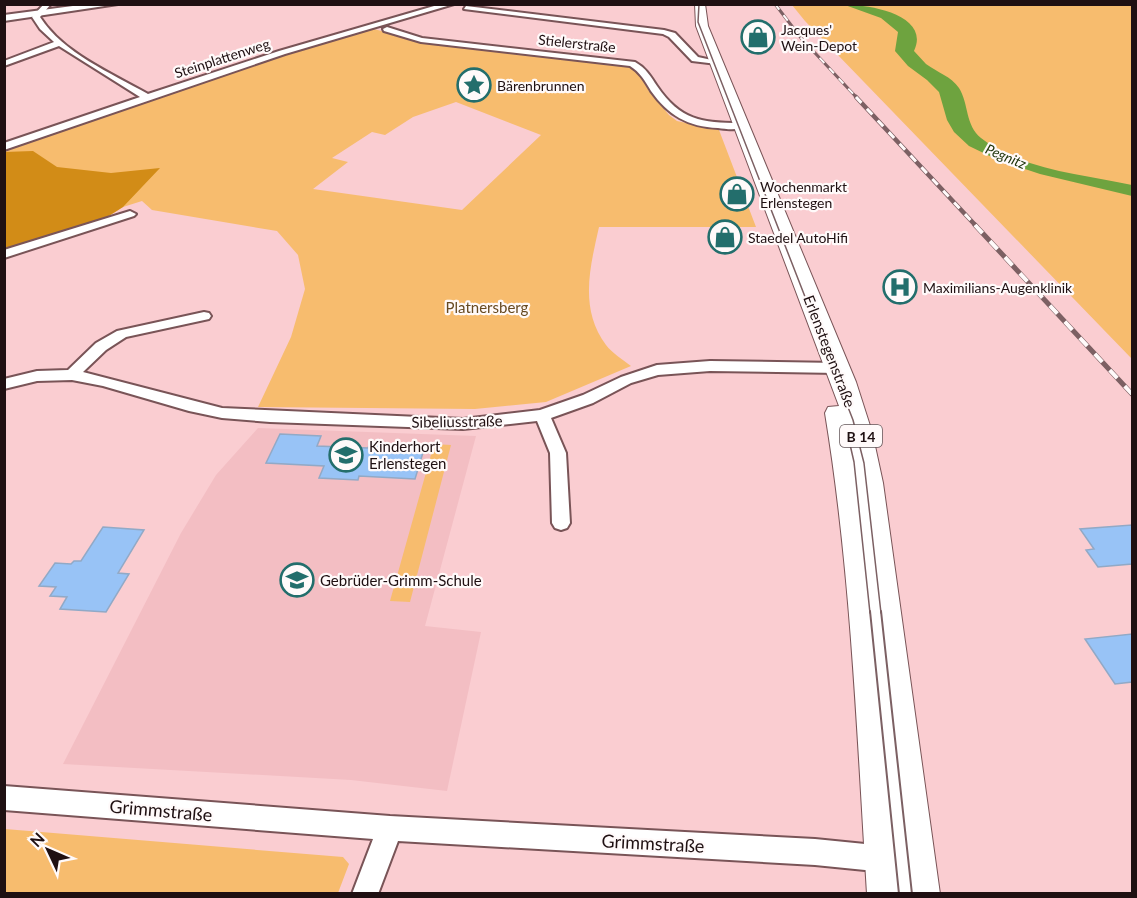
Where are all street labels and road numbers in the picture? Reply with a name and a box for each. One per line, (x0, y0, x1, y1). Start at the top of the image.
street label: Stielerstraße (538, 30, 616, 56)
street label: Steinplattenweg (172, 35, 272, 81)
street label: Erlenstegenstraße (800, 292, 860, 410)
street label: Sibeliusstraße (411, 411, 503, 431)
road number: B 14 (840, 425, 882, 447)
street label: Grimmstraße (109, 795, 213, 825)
street label: Grimmstraße (601, 829, 705, 857)

